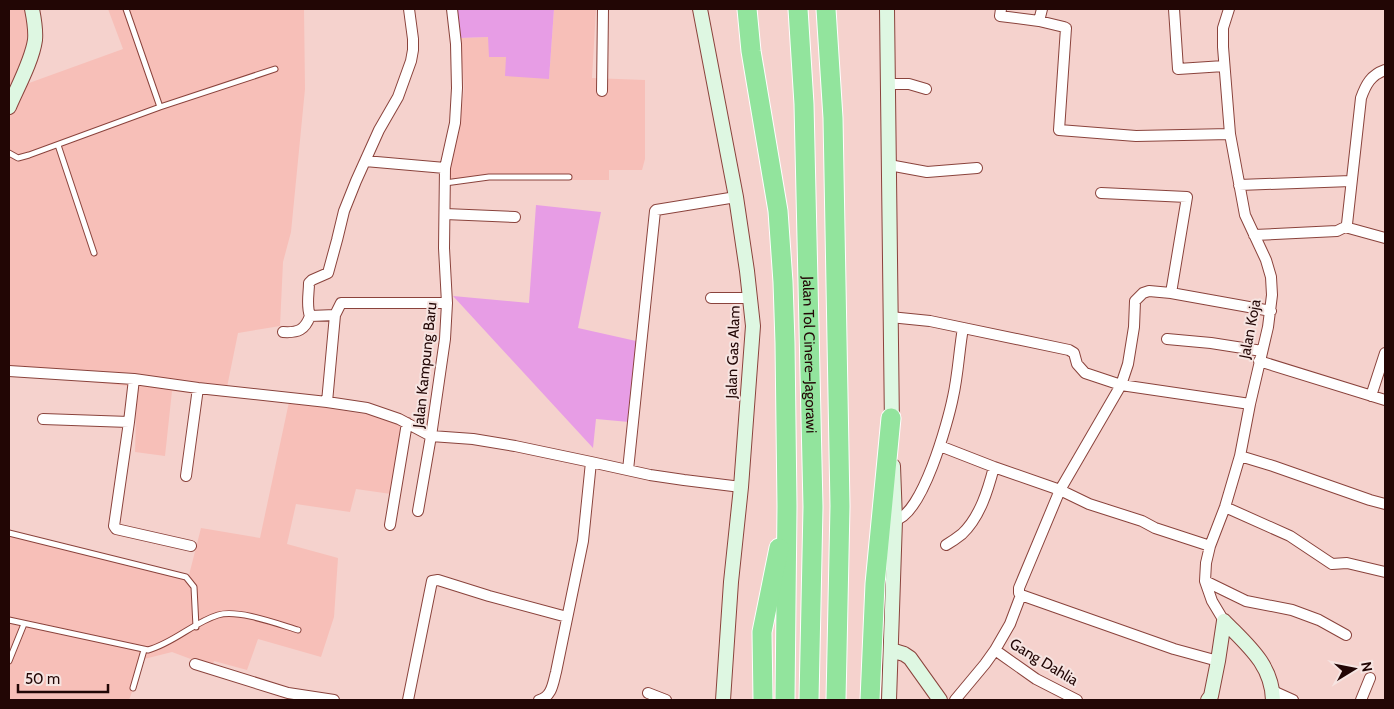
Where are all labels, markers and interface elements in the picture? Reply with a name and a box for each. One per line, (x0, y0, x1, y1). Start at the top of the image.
street label: Jalan Tol Cinere–Jagorawi (799, 275, 820, 433)
street label: Jalan Koja (1235, 297, 1265, 361)
street label: Jalan Kampung Baru (409, 301, 441, 430)
street label: Jalan Gas Alam (722, 305, 744, 400)
street label: Gang Dahlia (1007, 635, 1082, 690)
north arrow (1329, 644, 1379, 694)
text: N (1357, 660, 1377, 673)
scale bar (18, 662, 108, 694)
text: 50 m (25, 670, 60, 688)

